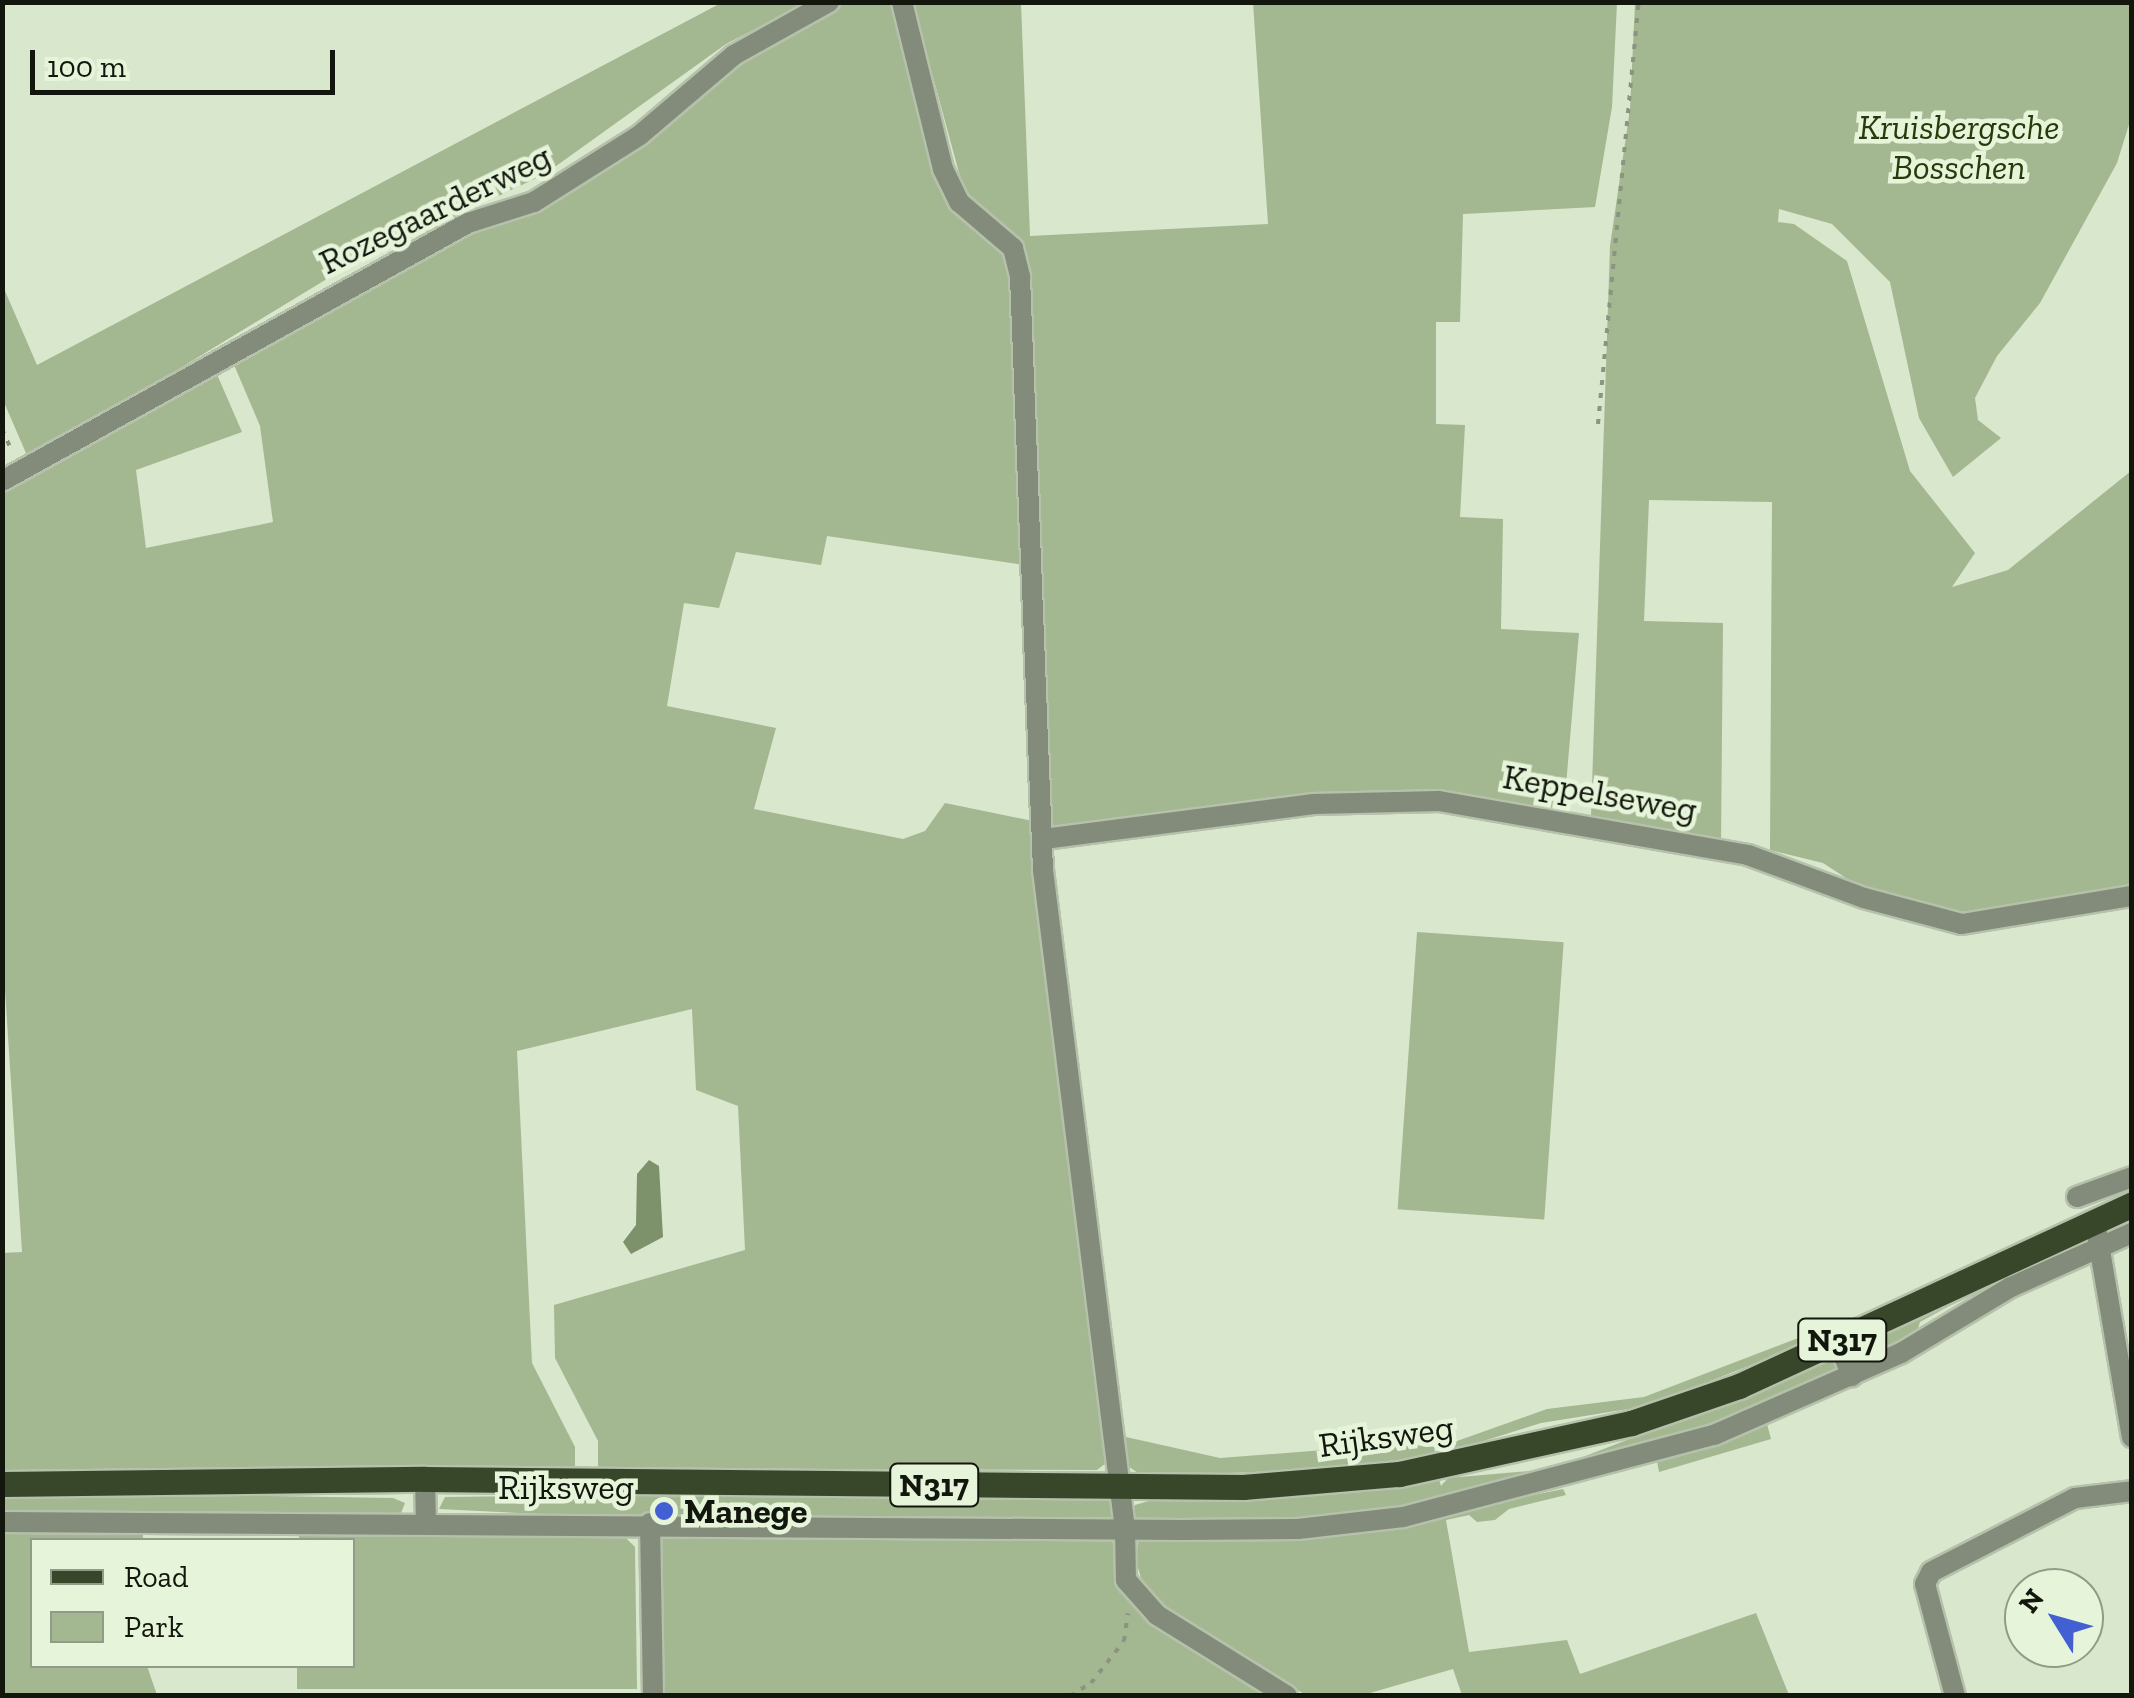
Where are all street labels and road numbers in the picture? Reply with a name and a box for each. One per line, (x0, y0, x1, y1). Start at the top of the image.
street label: Rozegaarderweg (313, 135, 557, 283)
street label: Keppelseweg (1500, 755, 1700, 831)
road number: N317 (1797, 1313, 1887, 1367)
street label: Rijksweg (1316, 1406, 1456, 1466)
road number: N317 (889, 1458, 979, 1512)
street label: Rijksweg (498, 1466, 634, 1508)

